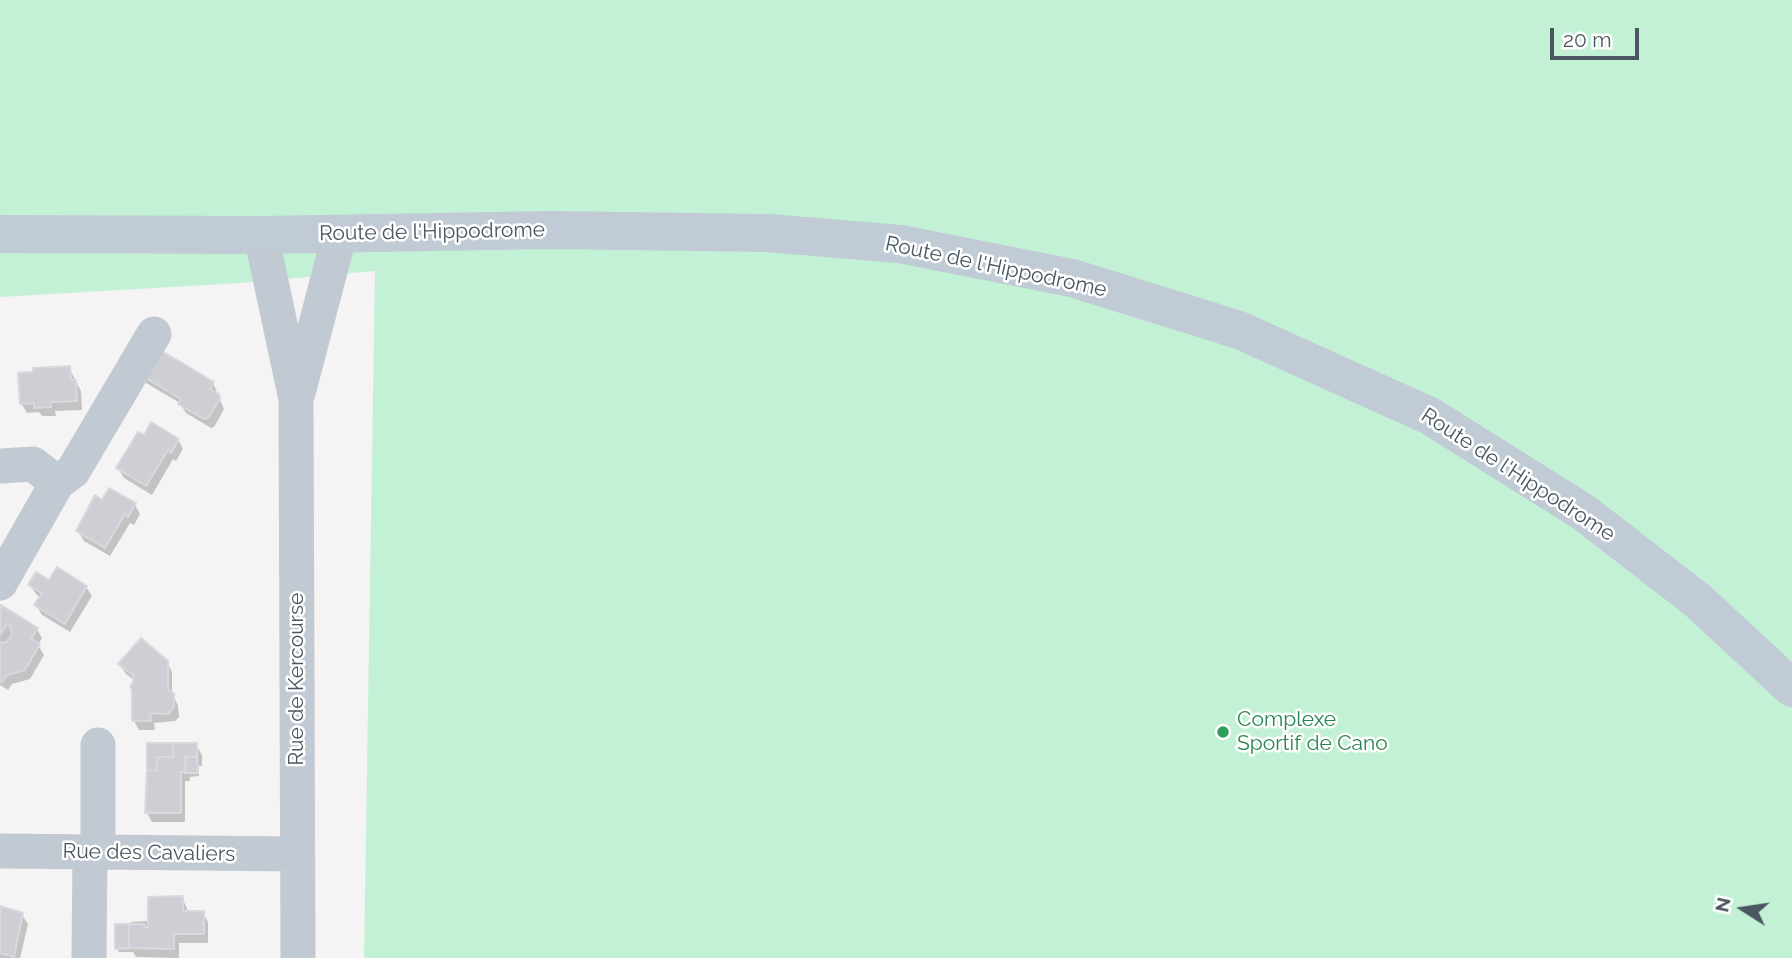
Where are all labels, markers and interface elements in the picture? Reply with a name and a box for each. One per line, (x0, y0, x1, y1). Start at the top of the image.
scale bar (1554, 14, 1643, 58)
text: 20 m (1563, 27, 1611, 52)
street label: Route de l'Hippodrome (319, 217, 545, 247)
street label: Route de l'Hippodrome (883, 231, 1109, 303)
street label: Route de l'Hippodrome (1416, 403, 1620, 547)
street label: Rue de Kercourse (284, 593, 310, 765)
place label: Complexe Sportif de Cano (1237, 707, 1388, 757)
marker: Complexe Sportif de Cano (1215, 724, 1231, 740)
street label: Rue des Cavaliers (62, 839, 236, 867)
north arrow (1708, 874, 1778, 944)
text: N (1710, 895, 1735, 914)

